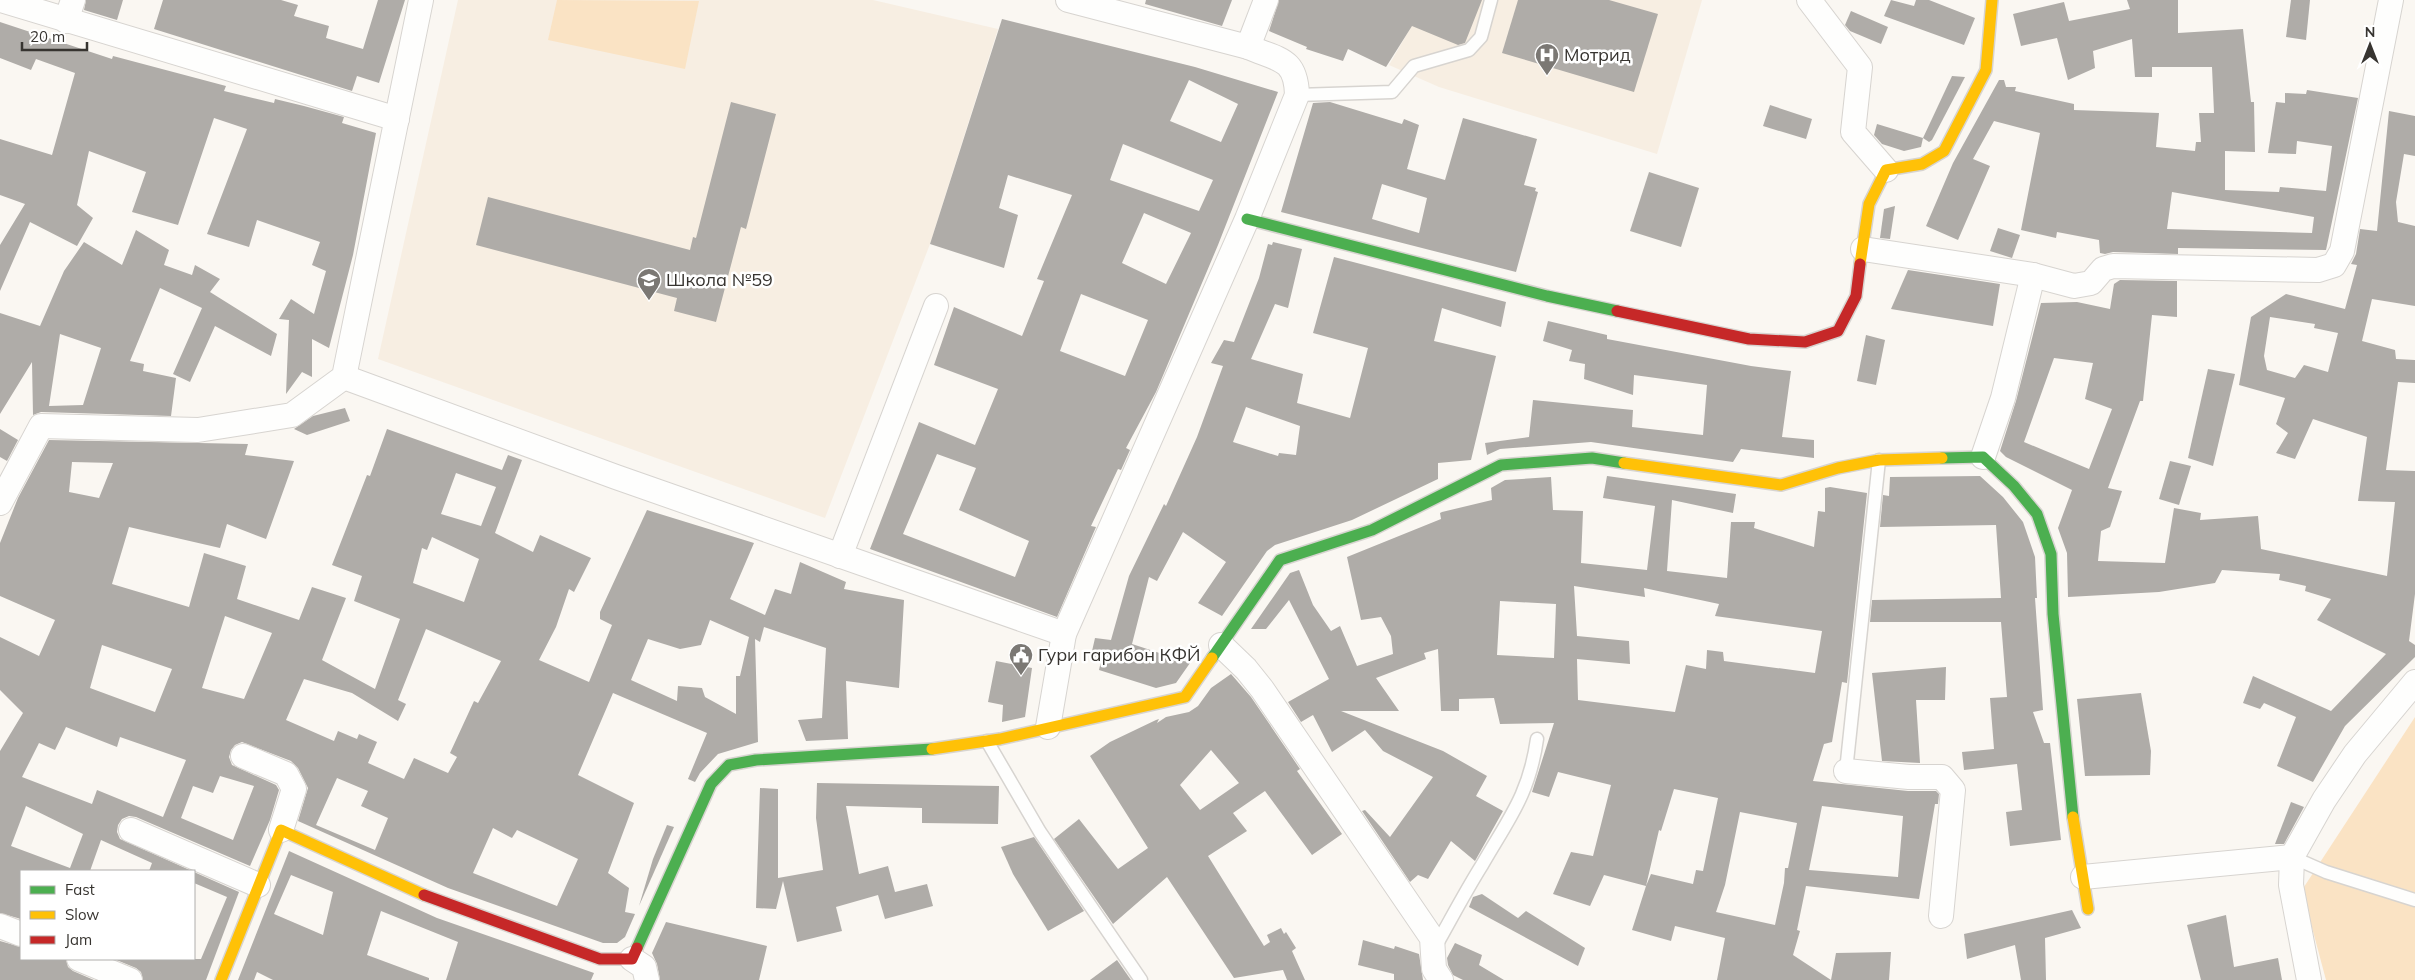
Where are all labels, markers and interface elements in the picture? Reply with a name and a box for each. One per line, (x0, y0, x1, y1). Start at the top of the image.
scale bar (22, 20, 88, 52)
north arrow (2345, 20, 2395, 70)
text: N (2365, 23, 2375, 41)
text: 20 m (30, 27, 65, 46)
hospital icon: Мотрид (1534, 42, 1560, 76)
place label: Мотрид (1564, 43, 1631, 66)
school or university icon: Школа №59 (636, 267, 662, 301)
place label: Школа №59 (666, 268, 773, 291)
public building icon: Гури гарибон КФЙ (1008, 642, 1034, 676)
place label: Гури гарибон КФЙ (1038, 643, 1201, 666)
legend (20, 870, 195, 960)
text: Fast (65, 880, 95, 899)
text: Slow (65, 905, 99, 924)
text: Jam (65, 930, 92, 949)

